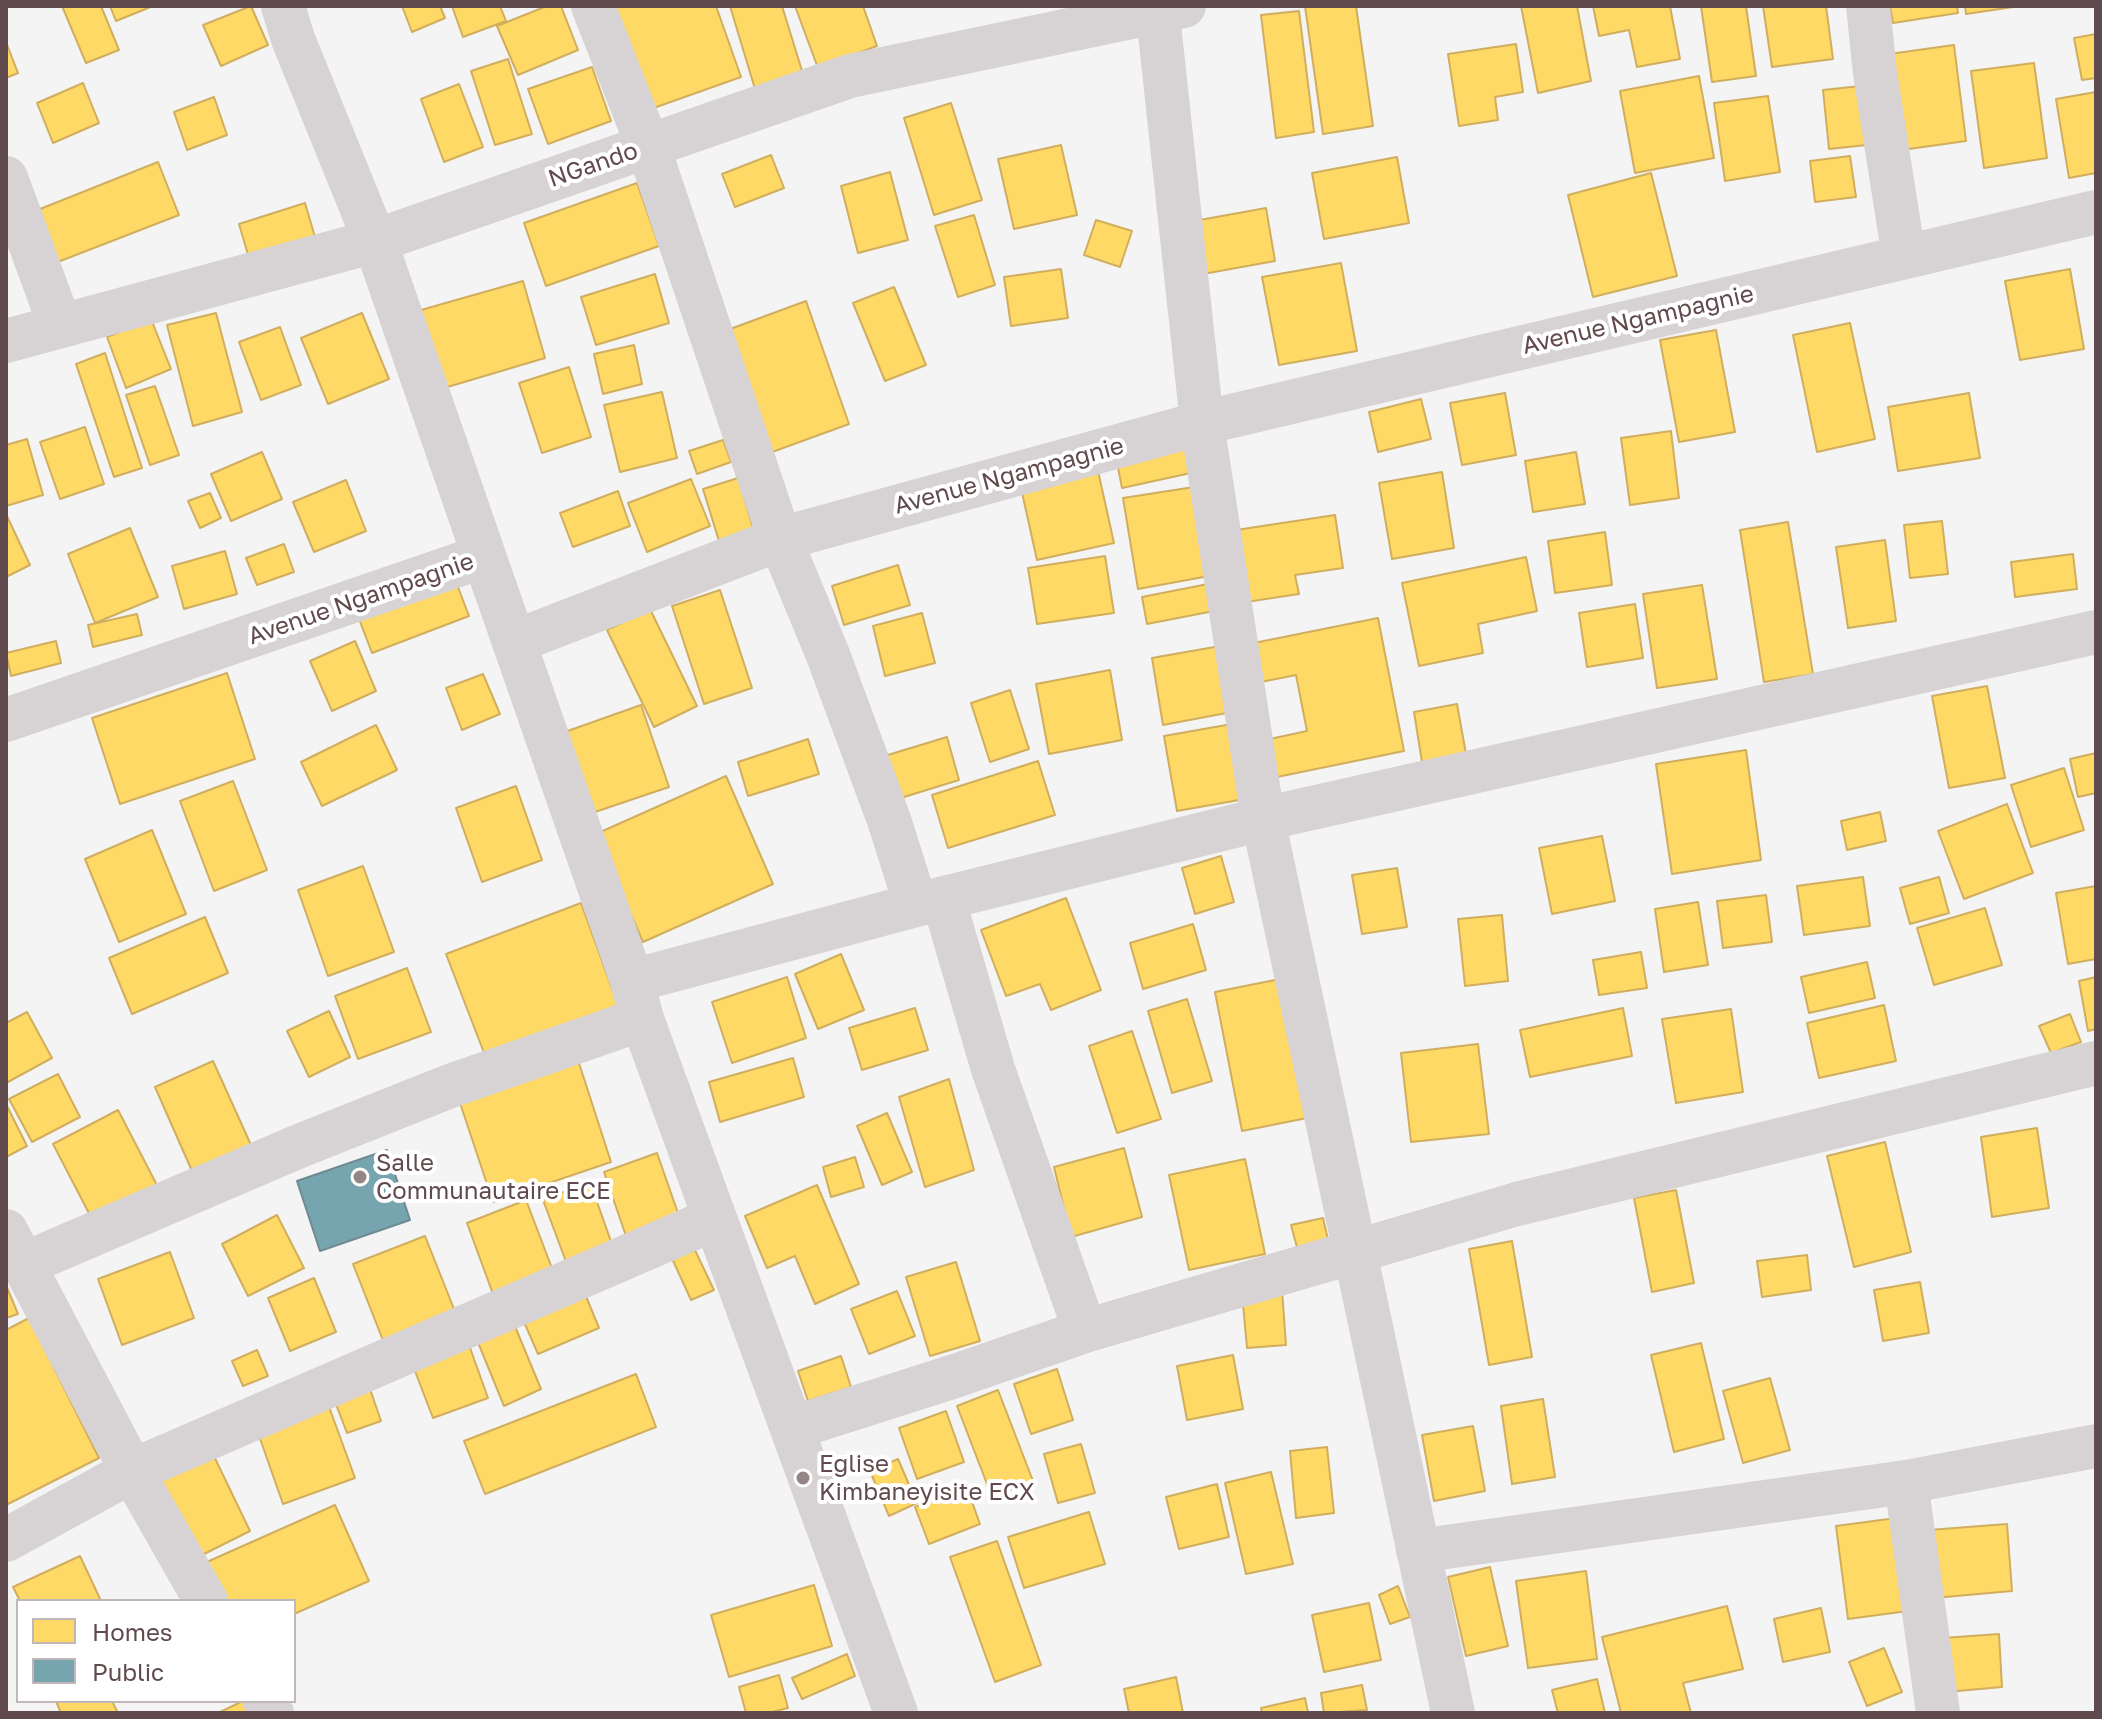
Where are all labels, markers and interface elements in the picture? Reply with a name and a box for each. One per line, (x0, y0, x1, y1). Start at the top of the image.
street label: NGando (545, 136, 641, 194)
street label: Avenue Ngampagnie (1519, 279, 1757, 361)
street label: Avenue Ngampagnie (891, 431, 1127, 521)
street label: Avenue Ngampagnie (244, 547, 478, 651)
place label: Salle Communautaire ECE (376, 1149, 611, 1205)
marker: Salle Communautaire ECE (351, 1168, 369, 1186)
place label: Eglise Kimbaneyisite ECX (819, 1450, 1034, 1506)
marker: Eglise Kimbaneyisite ECX (794, 1469, 812, 1487)
legend (16, 1599, 296, 1703)
text: Homes (92, 1617, 173, 1646)
text: Public (92, 1657, 164, 1686)

